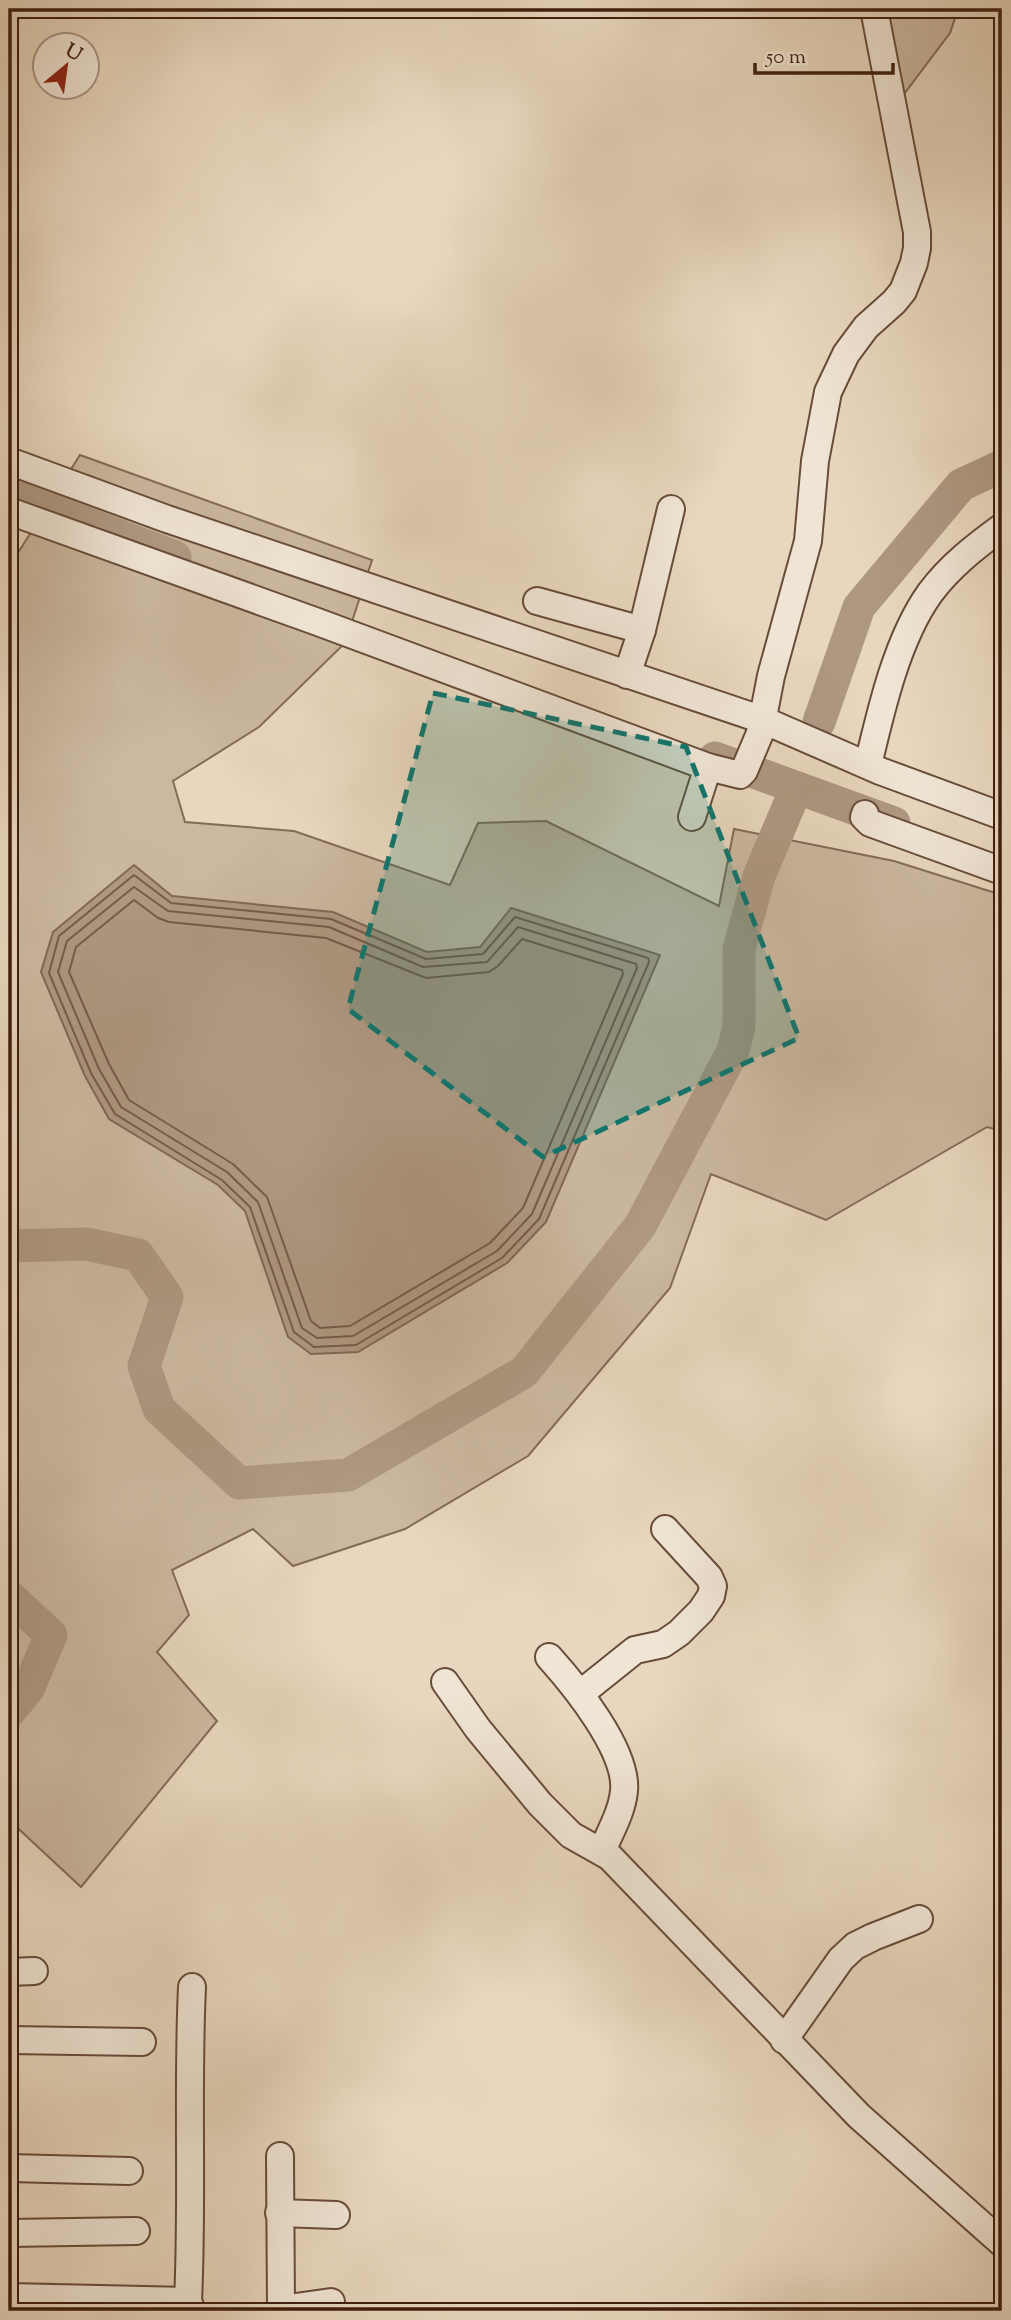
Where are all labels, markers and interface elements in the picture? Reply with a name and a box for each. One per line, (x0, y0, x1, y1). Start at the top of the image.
north arrow (32, 32, 102, 102)
scale bar (755, 32, 894, 76)
text: U (60, 38, 87, 69)
text: 50 m (765, 43, 806, 73)

